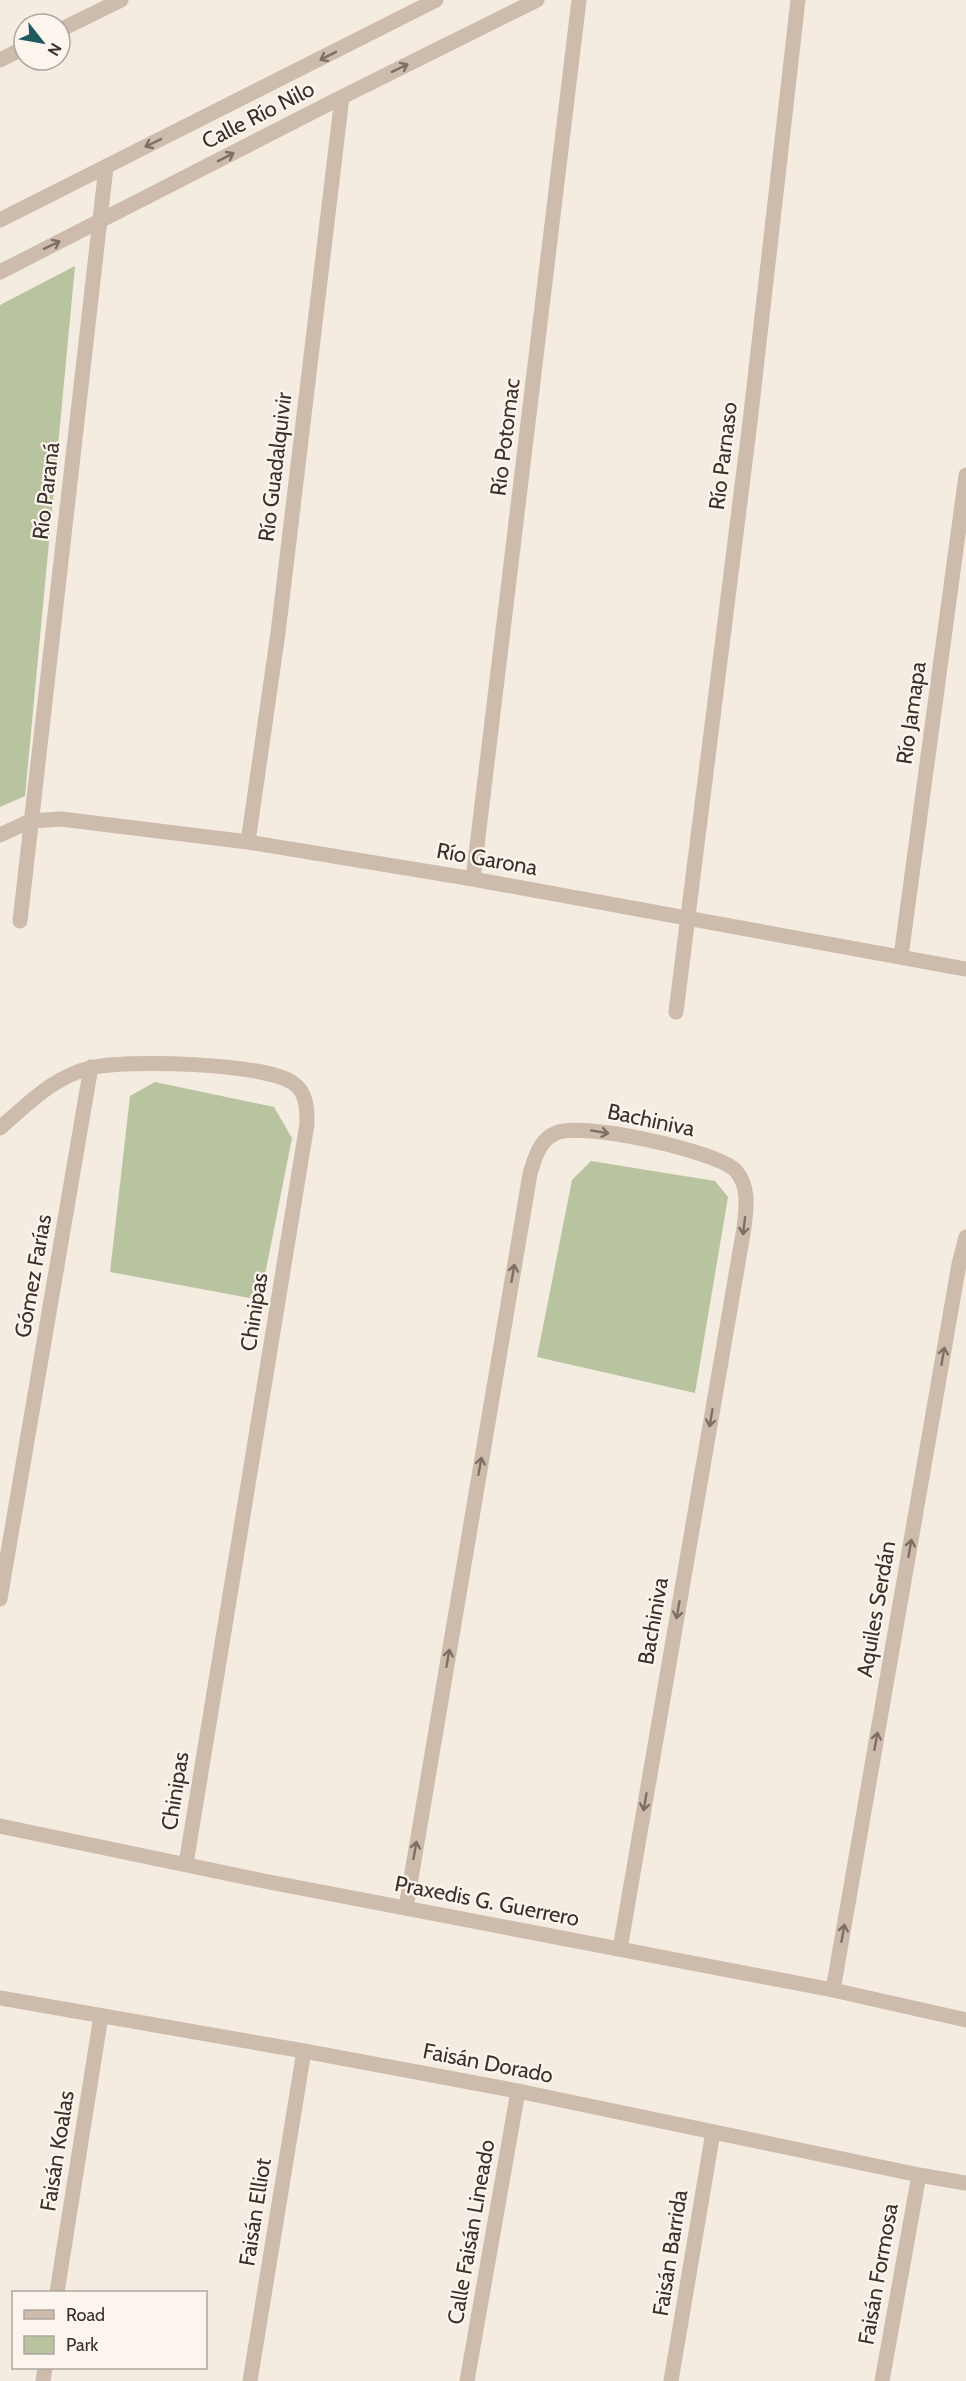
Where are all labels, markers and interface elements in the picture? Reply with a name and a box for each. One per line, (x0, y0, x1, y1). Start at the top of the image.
north arrow (12, 12, 72, 72)
text: N (43, 40, 65, 59)
one-way arrow (319, 51, 337, 62)
one-way arrow (390, 62, 408, 73)
street label: Calle Río Nilo (197, 75, 319, 155)
one-way arrow (145, 138, 163, 149)
one-way arrow (217, 150, 235, 162)
one-way arrow (43, 239, 61, 251)
street label: Río Potomac (484, 377, 526, 497)
street label: Río Guadalquivir (252, 391, 298, 543)
street label: Río Parnaso (703, 400, 743, 512)
street label: Río Paraná (27, 440, 65, 541)
street label: Río Jamapa (890, 659, 932, 766)
street label: Río Garona (435, 837, 540, 881)
street label: Bachiniva (605, 1098, 698, 1142)
one-way arrow (590, 1126, 609, 1137)
street label: Gómez Farías (9, 1212, 57, 1340)
one-way arrow (738, 1215, 749, 1235)
one-way arrow (507, 1264, 518, 1284)
street label: Chinipas (234, 1271, 274, 1353)
one-way arrow (938, 1347, 949, 1367)
one-way arrow (706, 1407, 717, 1427)
one-way arrow (475, 1456, 486, 1476)
street label: Aquiles Serdán (851, 1539, 901, 1679)
one-way arrow (905, 1539, 916, 1559)
street label: Bachiniva (632, 1575, 674, 1667)
one-way arrow (672, 1600, 683, 1619)
one-way arrow (442, 1649, 453, 1668)
one-way arrow (871, 1731, 882, 1751)
street label: Chinipas (155, 1750, 195, 1832)
one-way arrow (639, 1792, 650, 1811)
one-way arrow (410, 1841, 421, 1861)
street label: Praxedis G. Guerrero (392, 1870, 582, 1932)
one-way arrow (838, 1923, 849, 1943)
street label: Faisán Dorado (421, 2037, 555, 2089)
street label: Faisán Koalas (34, 2089, 80, 2213)
street label: Calle Faisán Lineado (441, 2138, 501, 2326)
street label: Faisán Elliot (233, 2155, 277, 2268)
street label: Faisán Barrida (647, 2188, 693, 2318)
street label: Faisán Formosa (852, 2201, 904, 2347)
legend (12, 2291, 207, 2369)
text: Road (66, 2304, 105, 2326)
text: Park (66, 2334, 99, 2356)

